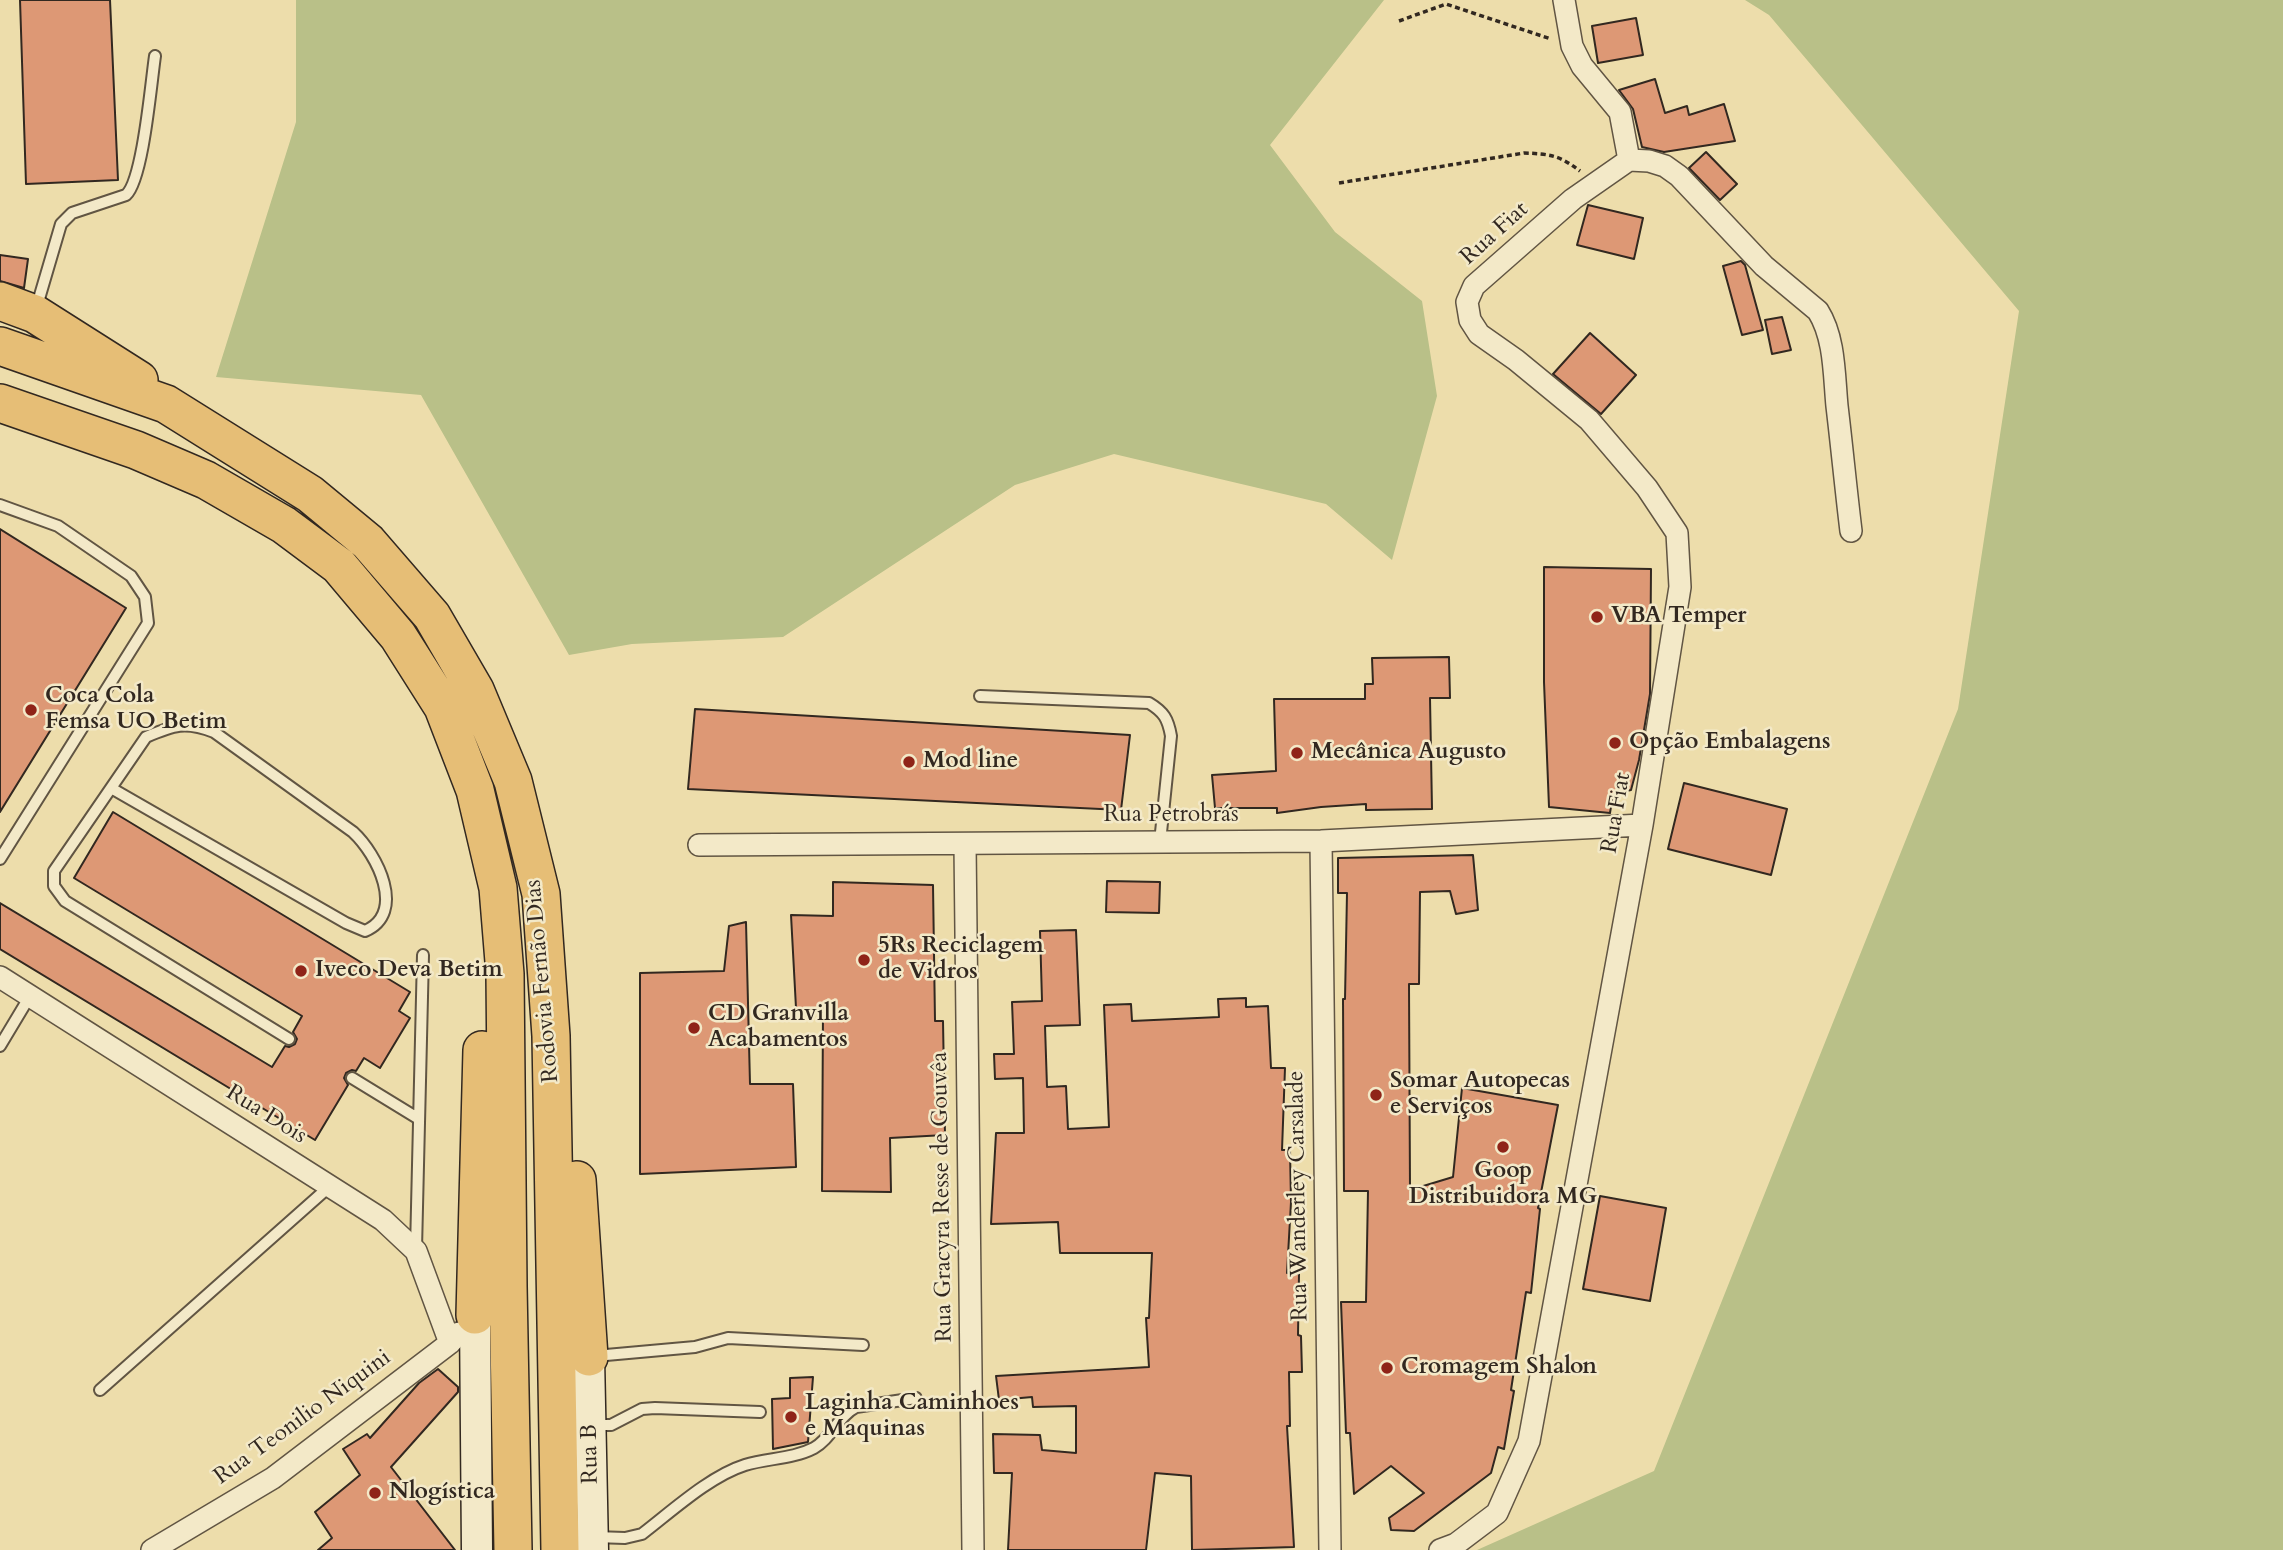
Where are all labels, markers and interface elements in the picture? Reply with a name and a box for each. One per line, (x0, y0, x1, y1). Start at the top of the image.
street label: Rua Fiat (1455, 196, 1535, 272)
place label: VBA Temper (1611, 603, 1746, 631)
marker: VBA Temper (1589, 609, 1605, 625)
place label: Coca Cola Femsa UO Betim (45, 683, 227, 737)
marker: Coca Cola Femsa UO Betim (23, 702, 39, 718)
place label: Opção Embalagens (1629, 729, 1831, 757)
marker: Opção Embalagens (1607, 735, 1623, 751)
place label: Mecânica Augusto (1311, 739, 1506, 767)
marker: Mecânica Augusto (1289, 745, 1305, 761)
place label: Mod line (923, 748, 1018, 776)
marker: Mod line (901, 754, 917, 770)
street label: Rua Fiat (1596, 770, 1638, 856)
street label: Rua Petrobrás (1103, 802, 1239, 830)
street label: Rodovia Fernão Dias (520, 878, 566, 1084)
place label: 5Rs Reciclagem de Vidros (878, 933, 1044, 987)
marker: 5Rs Reciclagem de Vidros (856, 952, 872, 968)
place label: Iveco Deva Betim (315, 957, 503, 985)
marker: Iveco Deva Betim (293, 963, 309, 979)
place label: CD Granvilla Acabamentos (708, 1001, 849, 1055)
marker: CD Granvilla Acabamentos (686, 1020, 702, 1036)
street label: Rua Gracyra Resse de Gouvêa (927, 1051, 959, 1343)
place label: Somar Autopecas e Serviços (1390, 1068, 1570, 1122)
street label: Rua Wanderley Carsalade (1283, 1070, 1315, 1322)
street label: Rua Dois (221, 1079, 311, 1151)
marker: Somar Autopecas e Serviços (1368, 1087, 1384, 1103)
marker: Goop Distribuidora MG (1495, 1139, 1511, 1155)
place label: Goop Distribuidora MG (1409, 1158, 1597, 1212)
street label: Rua Teonilio Niquini (209, 1345, 397, 1491)
place label: Cromagem Shalon (1401, 1354, 1597, 1382)
marker: Cromagem Shalon (1379, 1360, 1395, 1376)
place label: Laginha Caminhoes e Maquinas (805, 1390, 1019, 1444)
marker: Laginha Caminhoes e Maquinas (783, 1409, 799, 1425)
street label: Rua B (577, 1424, 605, 1484)
place label: Nlogística (389, 1479, 495, 1507)
marker: Nlogística (367, 1485, 383, 1501)

